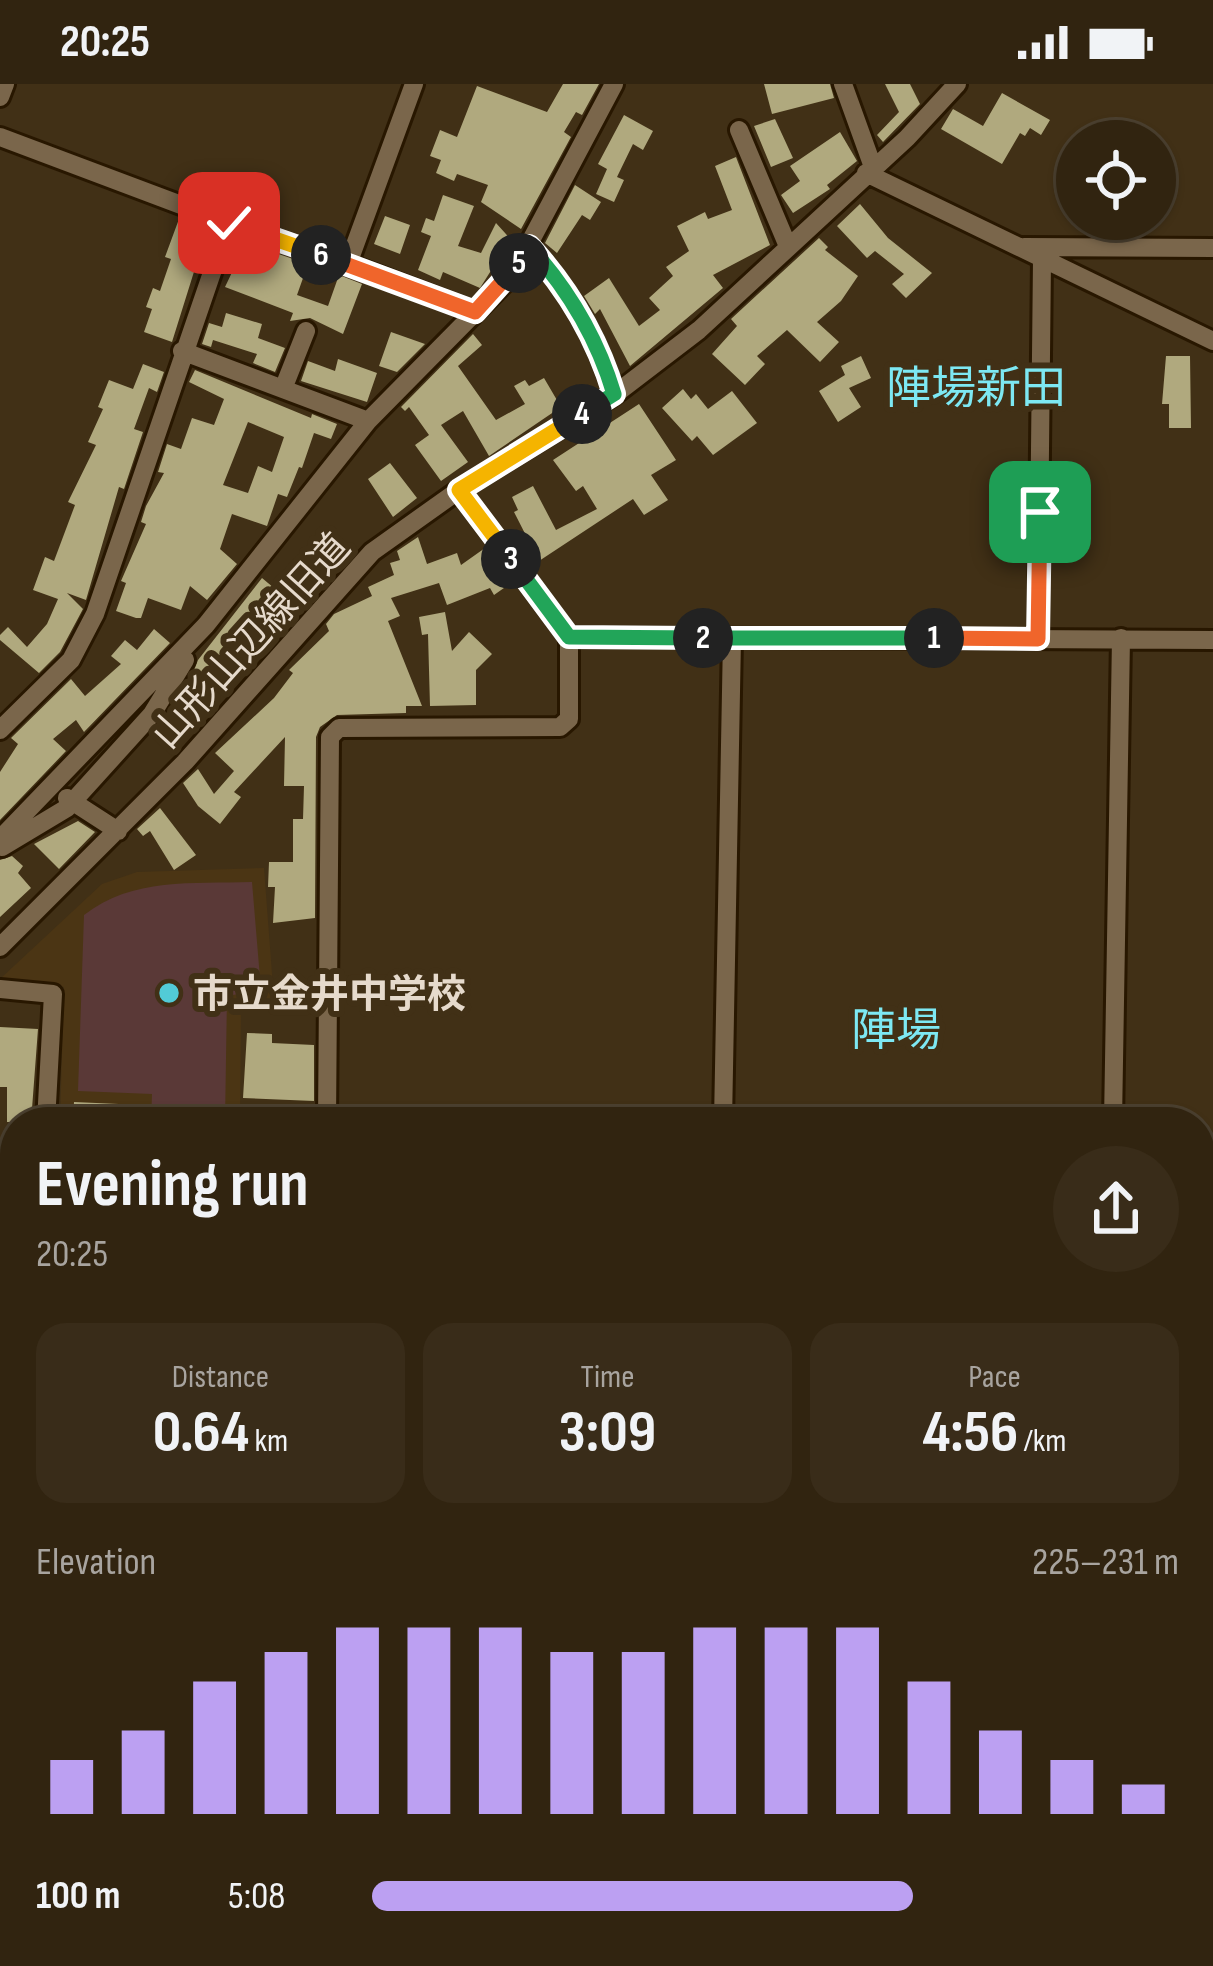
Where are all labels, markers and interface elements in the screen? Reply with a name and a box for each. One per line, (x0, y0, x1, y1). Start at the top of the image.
text: 20:25 (60, 15, 150, 70)
map controls (1056, 120, 1176, 240)
button: locate (1056, 120, 1176, 240)
pin (178, 172, 280, 274)
icon: check (196, 190, 262, 256)
pin: 6 (291, 225, 351, 285)
pin: 5 (489, 233, 549, 293)
text: 6 (313, 235, 329, 275)
text: 5 (512, 243, 526, 283)
district label: 陣場新田 (886, 362, 1066, 417)
pin: 4 (552, 384, 612, 444)
text: 4 (574, 394, 590, 434)
pin (989, 461, 1091, 563)
icon: arrive (1007, 479, 1073, 545)
street label: 山形山辺線旧道 (143, 525, 361, 759)
pin: 3 (481, 529, 541, 589)
text: 3 (504, 539, 518, 579)
pin: 2 (673, 608, 733, 668)
pin: 1 (904, 608, 964, 668)
text: 2 (696, 618, 710, 658)
text: 1 (928, 618, 940, 658)
place label: 市立金井中学校 (193, 972, 466, 1019)
marker: 市立金井中学校 (156, 980, 182, 1006)
district label: 陣場 (851, 1004, 941, 1059)
text: Evening run (36, 1146, 309, 1225)
button: share (1053, 1146, 1179, 1272)
text: 20:25 (36, 1231, 108, 1278)
text: Distance (172, 1357, 269, 1397)
text: Time (581, 1357, 635, 1397)
text: Pace (968, 1357, 1021, 1397)
text: 0.64 (153, 1397, 249, 1469)
text: 3:09 (559, 1397, 656, 1469)
text: 4:56 (922, 1397, 1018, 1469)
text: km (249, 1421, 288, 1461)
text: /km (1018, 1421, 1067, 1461)
text: Elevation (36, 1539, 156, 1586)
text: 225–231 m (1032, 1539, 1179, 1586)
text: 100 m (36, 1873, 120, 1920)
text: 5:08 (228, 1873, 285, 1920)

